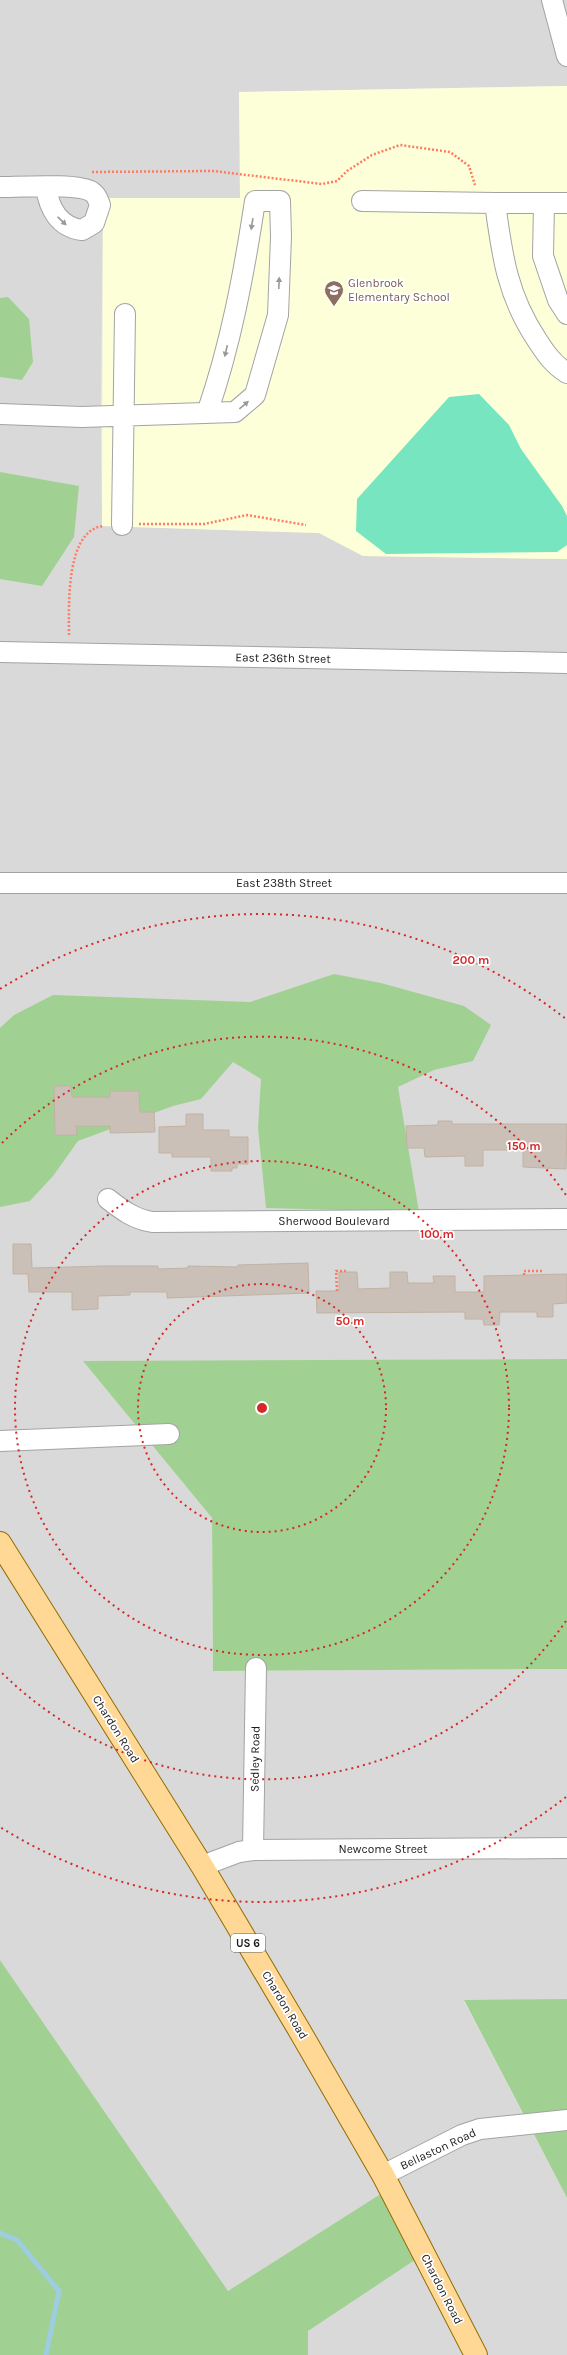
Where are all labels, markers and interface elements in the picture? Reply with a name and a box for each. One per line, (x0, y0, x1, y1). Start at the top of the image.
one-way arrow (57, 216, 67, 226)
one-way arrow (249, 218, 255, 230)
one-way arrow (276, 276, 282, 289)
place label: Glenbrook Elementary School (348, 276, 450, 304)
school or university icon: Glenbrook Elementary School (323, 279, 345, 307)
one-way arrow (223, 345, 229, 357)
one-way arrow (238, 400, 249, 409)
street label: East 236th Street (235, 650, 331, 666)
street label: East 238th Street (236, 876, 332, 890)
text: 200 m (453, 953, 489, 967)
text: 150 m (507, 1139, 541, 1153)
street label: Sherwood Boulevard (278, 1214, 390, 1228)
text: 100 m (420, 1227, 454, 1241)
text: 50 m (336, 1314, 365, 1328)
centre of rings (255, 1401, 269, 1415)
street label: Chardon Road (90, 1693, 142, 1765)
street label: Sedley Road (247, 1726, 263, 1792)
street label: Newcome Street (339, 1842, 428, 1856)
road number: US 6 (231, 1934, 265, 1952)
street label: Chardon Road (259, 1968, 311, 2042)
street label: Bellaston Road (398, 2125, 478, 2173)
street label: Chardon Road (418, 2252, 466, 2326)

